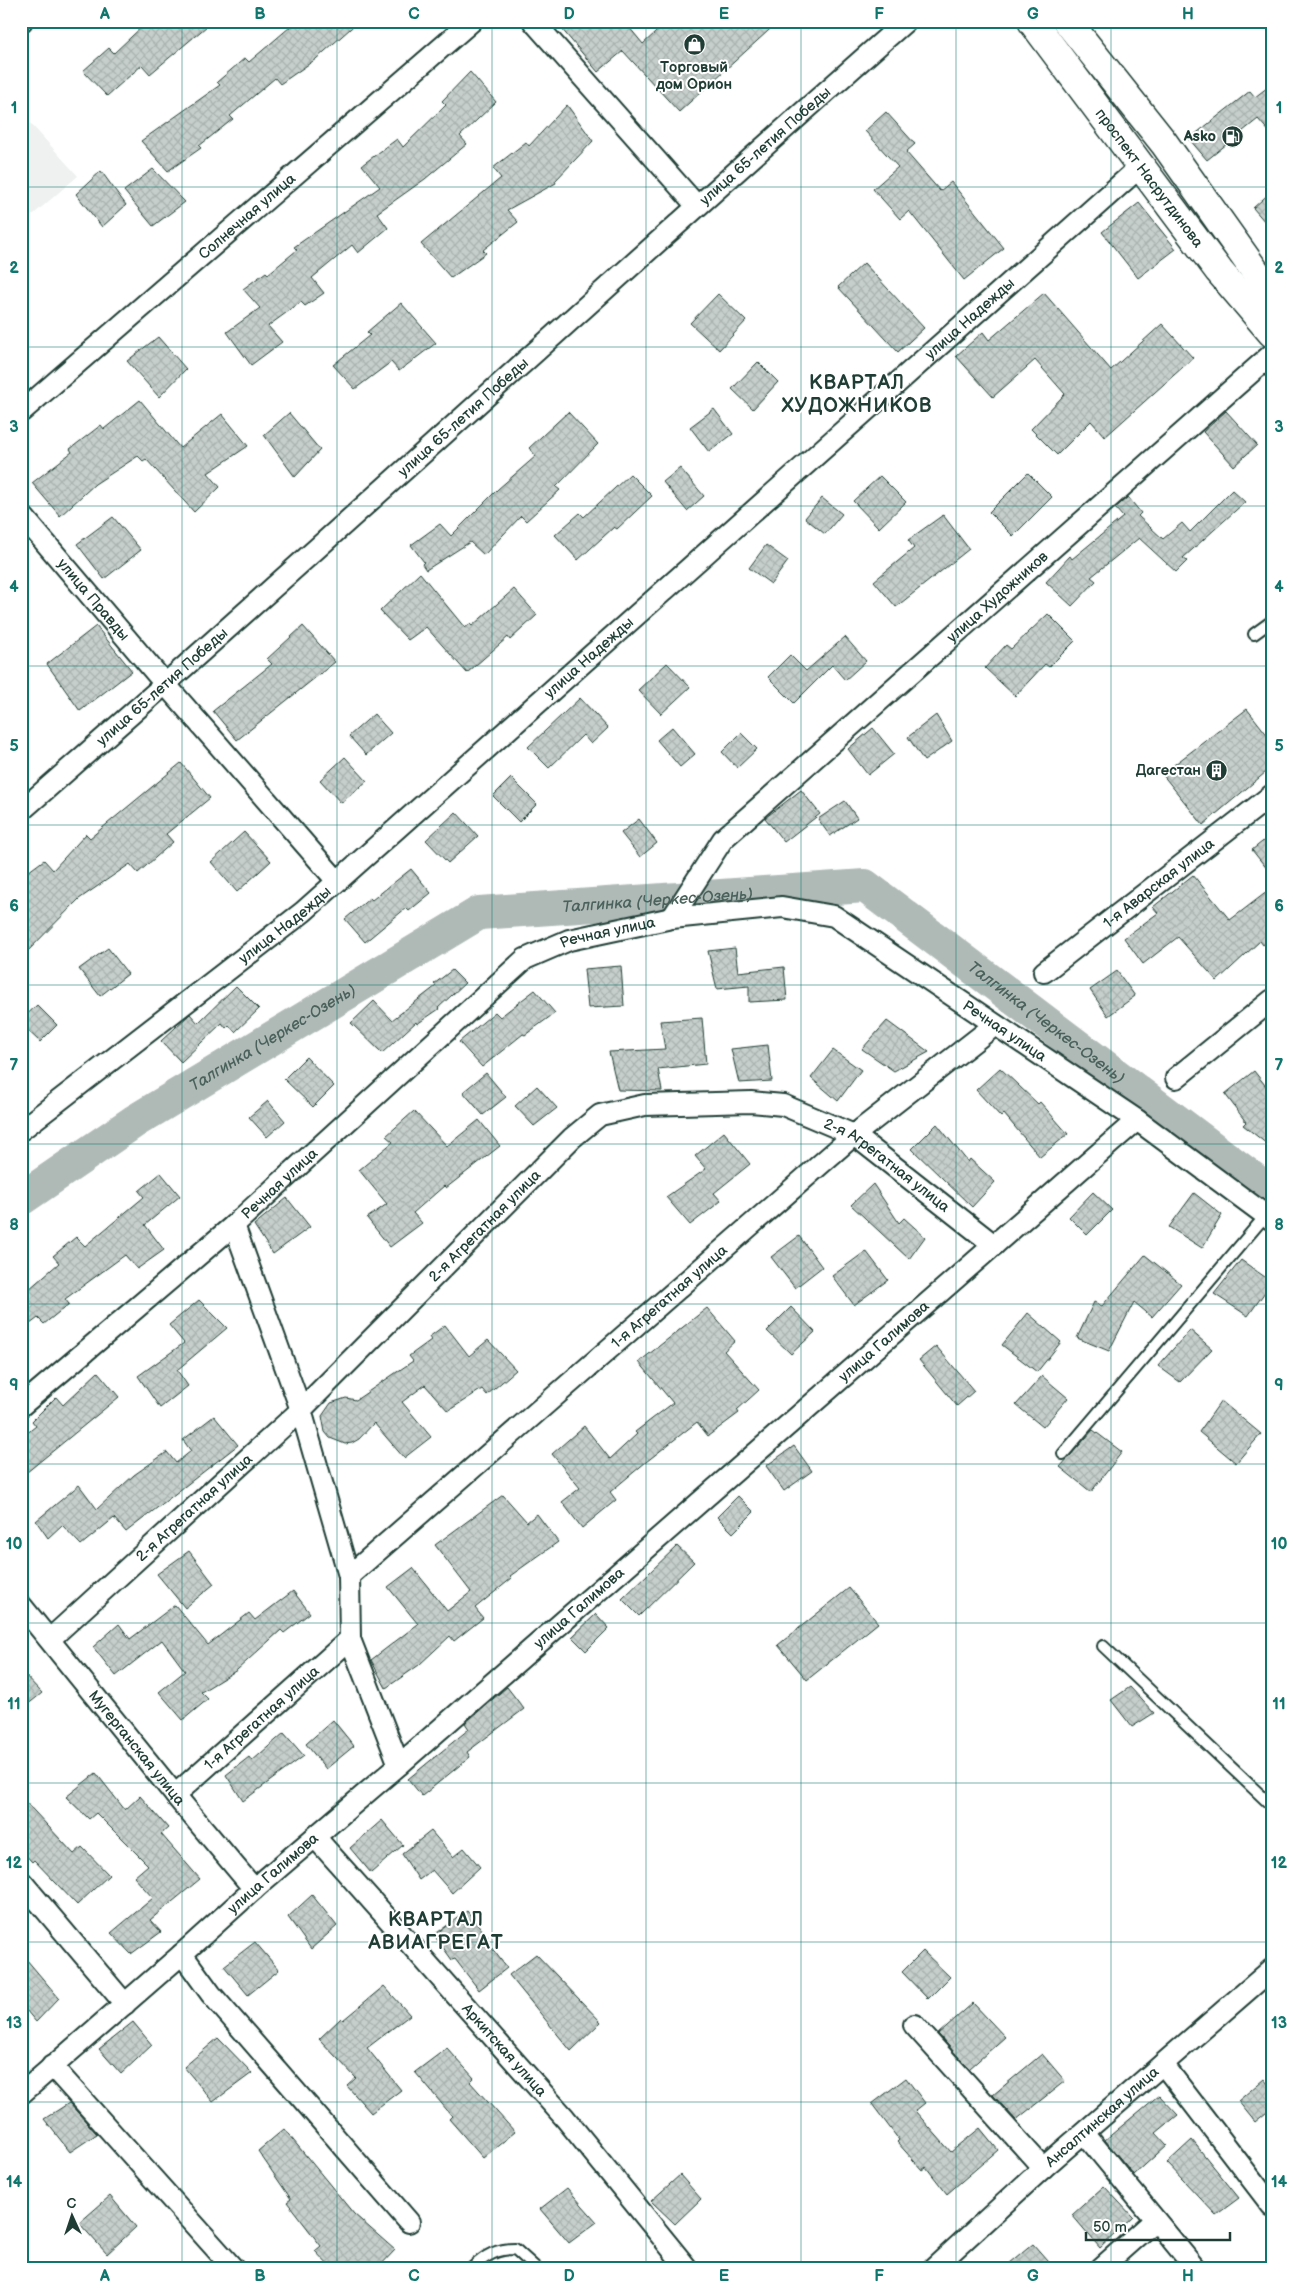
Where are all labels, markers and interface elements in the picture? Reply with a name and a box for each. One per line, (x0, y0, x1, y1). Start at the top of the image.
text: A (99, 5, 110, 24)
text: B (254, 5, 266, 24)
text: C (408, 5, 420, 24)
text: D (563, 5, 575, 24)
text: E (719, 5, 729, 24)
text: F (874, 5, 884, 24)
text: G (1027, 5, 1039, 24)
text: H (1182, 5, 1194, 24)
shop icon: Торговый дом Орион (682, 32, 706, 56)
place label: Торговый дом Орион (655, 58, 732, 94)
street label: улица 65-летия Победы (696, 83, 835, 209)
text: 1 (11, 99, 17, 118)
text: 1 (1276, 99, 1282, 118)
street label: проспект Насрутдинова (1091, 105, 1208, 251)
fuel station icon: Asko (1220, 124, 1244, 148)
place label: Asko (1183, 127, 1216, 146)
street label: Солнечная улица (194, 169, 299, 263)
text: 2 (9, 259, 19, 278)
text: 2 (1274, 259, 1284, 278)
street label: улица Надежды (921, 274, 1018, 363)
street label: улица 65-летия Победы (394, 353, 532, 481)
district label: КВАРТАЛ ХУДОЖНИКОВ (781, 371, 933, 418)
text: 3 (9, 418, 19, 437)
text: 3 (1274, 418, 1284, 437)
street label: улица Художников (943, 547, 1052, 647)
street label: улица Правды (53, 554, 134, 644)
text: 4 (9, 578, 19, 597)
text: 4 (1274, 578, 1284, 597)
street label: улица Надежды (540, 613, 637, 702)
street label: улица 65-летия Победы (92, 623, 232, 750)
text: 5 (9, 737, 19, 756)
text: 5 (1274, 737, 1284, 756)
building icon: Дагестан (1205, 758, 1229, 782)
place label: Дагестан (1136, 761, 1201, 780)
street label: 1-я Аварская улица (1099, 834, 1218, 932)
street label: улица Надежды (235, 882, 335, 968)
water label: Талгинка (Черкес-Озень) (561, 884, 753, 917)
text: 6 (9, 897, 19, 916)
text: 6 (1274, 897, 1284, 916)
street label: Речная улица (557, 912, 657, 952)
water label: Талгинка (Черкес-Озень) (964, 958, 1128, 1088)
water label: Талгинка (Черкес-Озень) (186, 980, 359, 1095)
street label: Речная улица (959, 996, 1050, 1066)
text: 7 (10, 1056, 19, 1075)
text: 7 (1275, 1056, 1284, 1075)
street label: 2-я Агрегатная улица (821, 1114, 954, 1216)
street label: Речная улица (237, 1144, 322, 1223)
street label: 2-я Агрегатная улица (425, 1165, 545, 1286)
text: 8 (9, 1216, 19, 1235)
text: 8 (1274, 1216, 1284, 1235)
street label: 1-я Агрегатная улица (607, 1240, 731, 1352)
street label: улица Галимова (835, 1297, 933, 1386)
text: 9 (9, 1376, 19, 1395)
text: 9 (1274, 1376, 1284, 1395)
street label: 2-я Агрегатная улица (132, 1450, 256, 1566)
text: 10 (6, 1535, 22, 1554)
text: 10 (1271, 1535, 1287, 1554)
street label: улица Галимова (530, 1563, 628, 1653)
street label: 1-я Агрегатная улица (200, 1661, 323, 1774)
street label: Мугерганская улица (84, 1686, 189, 1810)
text: 11 (7, 1695, 21, 1714)
text: 11 (1272, 1695, 1286, 1714)
street label: улица Галимова (224, 1829, 322, 1918)
text: 12 (6, 1854, 23, 1873)
text: 12 (1271, 1854, 1288, 1873)
district label: КВАРТАЛ АВИАГРЕГАТ (367, 1908, 504, 1955)
street label: Аркитская улица (457, 1999, 551, 2101)
text: 13 (6, 2014, 22, 2033)
text: 13 (1271, 2014, 1287, 2033)
street label: Ансалтинская улица (1041, 2062, 1163, 2172)
text: 14 (6, 2173, 23, 2192)
text: 14 (1271, 2173, 1288, 2192)
north arrow (48, 2192, 98, 2242)
text: С (66, 2195, 77, 2212)
scale bar (1086, 2209, 1229, 2241)
text: 50 m (1093, 2218, 1127, 2237)
text: A (99, 2267, 110, 2286)
text: B (254, 2267, 266, 2286)
text: C (408, 2267, 420, 2286)
text: D (563, 2267, 575, 2286)
text: E (719, 2267, 729, 2286)
text: F (874, 2267, 884, 2286)
text: G (1027, 2267, 1039, 2286)
text: H (1182, 2267, 1194, 2286)

